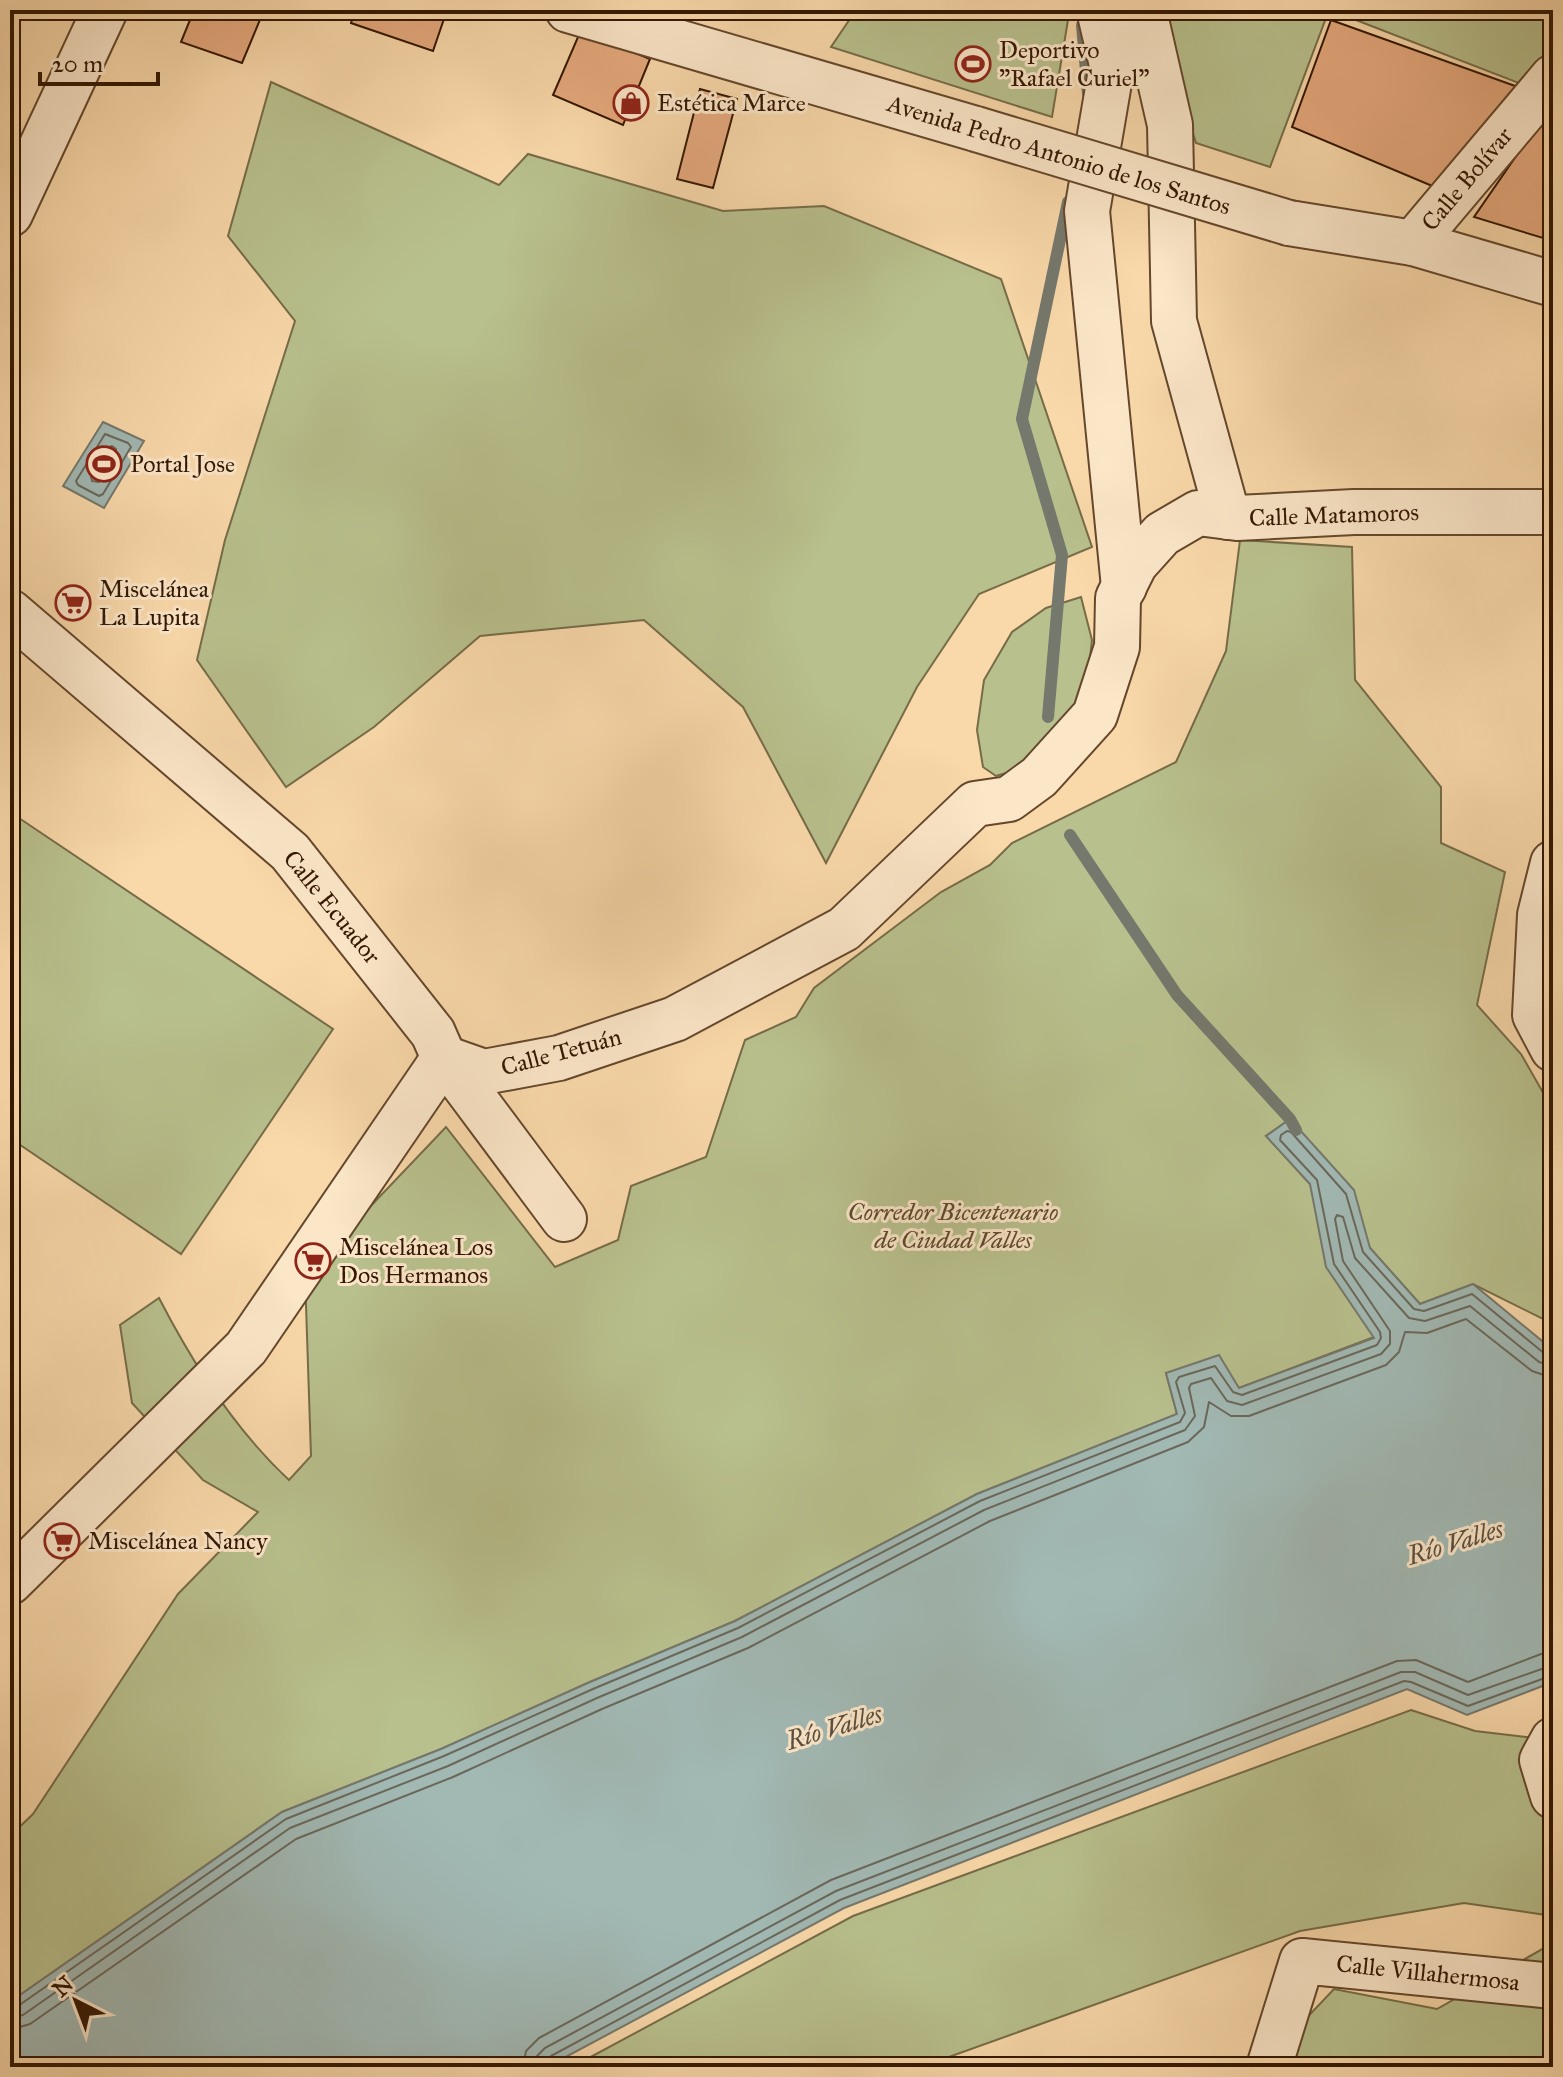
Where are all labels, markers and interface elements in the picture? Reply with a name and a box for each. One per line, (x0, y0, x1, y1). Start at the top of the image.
place label: Deportivo "Rafael Curiel" (999, 35, 1149, 93)
scale bar (40, 36, 158, 86)
sports icon: Deportivo "Rafael Curiel" (954, 45, 992, 83)
text: 20 m (52, 49, 103, 79)
shop icon: Estética Marce (612, 84, 650, 122)
place label: Estética Marce (657, 88, 806, 118)
street label: Avenida Pedro Antonio de los Santos (883, 88, 1234, 222)
street label: Calle Bolívar (1415, 121, 1519, 237)
sports icon: Portal Jose (85, 445, 123, 483)
place label: Portal Jose (130, 449, 235, 479)
street label: Calle Matamoros (1248, 497, 1420, 533)
place label: Miscelánea La Lupita (99, 574, 210, 632)
supermarket icon: Miscelánea La Lupita (54, 584, 92, 622)
street label: Calle Ecuador (277, 844, 387, 970)
street label: Calle Tetuán (497, 1022, 625, 1082)
park label: Corredor Bicentenario de Ciudad Valles (848, 1197, 1058, 1255)
place label: Miscelánea Los Dos Hermanos (339, 1232, 493, 1290)
supermarket icon: Miscelánea Los Dos Hermanos (294, 1242, 332, 1280)
water label: Río Valles (1402, 1512, 1507, 1572)
supermarket icon: Miscelánea Nancy (43, 1522, 81, 1560)
place label: Miscelánea Nancy (88, 1526, 268, 1556)
water label: Río Valles (781, 1697, 886, 1757)
street label: Calle Villahermosa (1335, 1948, 1522, 1998)
north arrow (36, 1961, 116, 2041)
text: N (47, 1970, 79, 2003)

